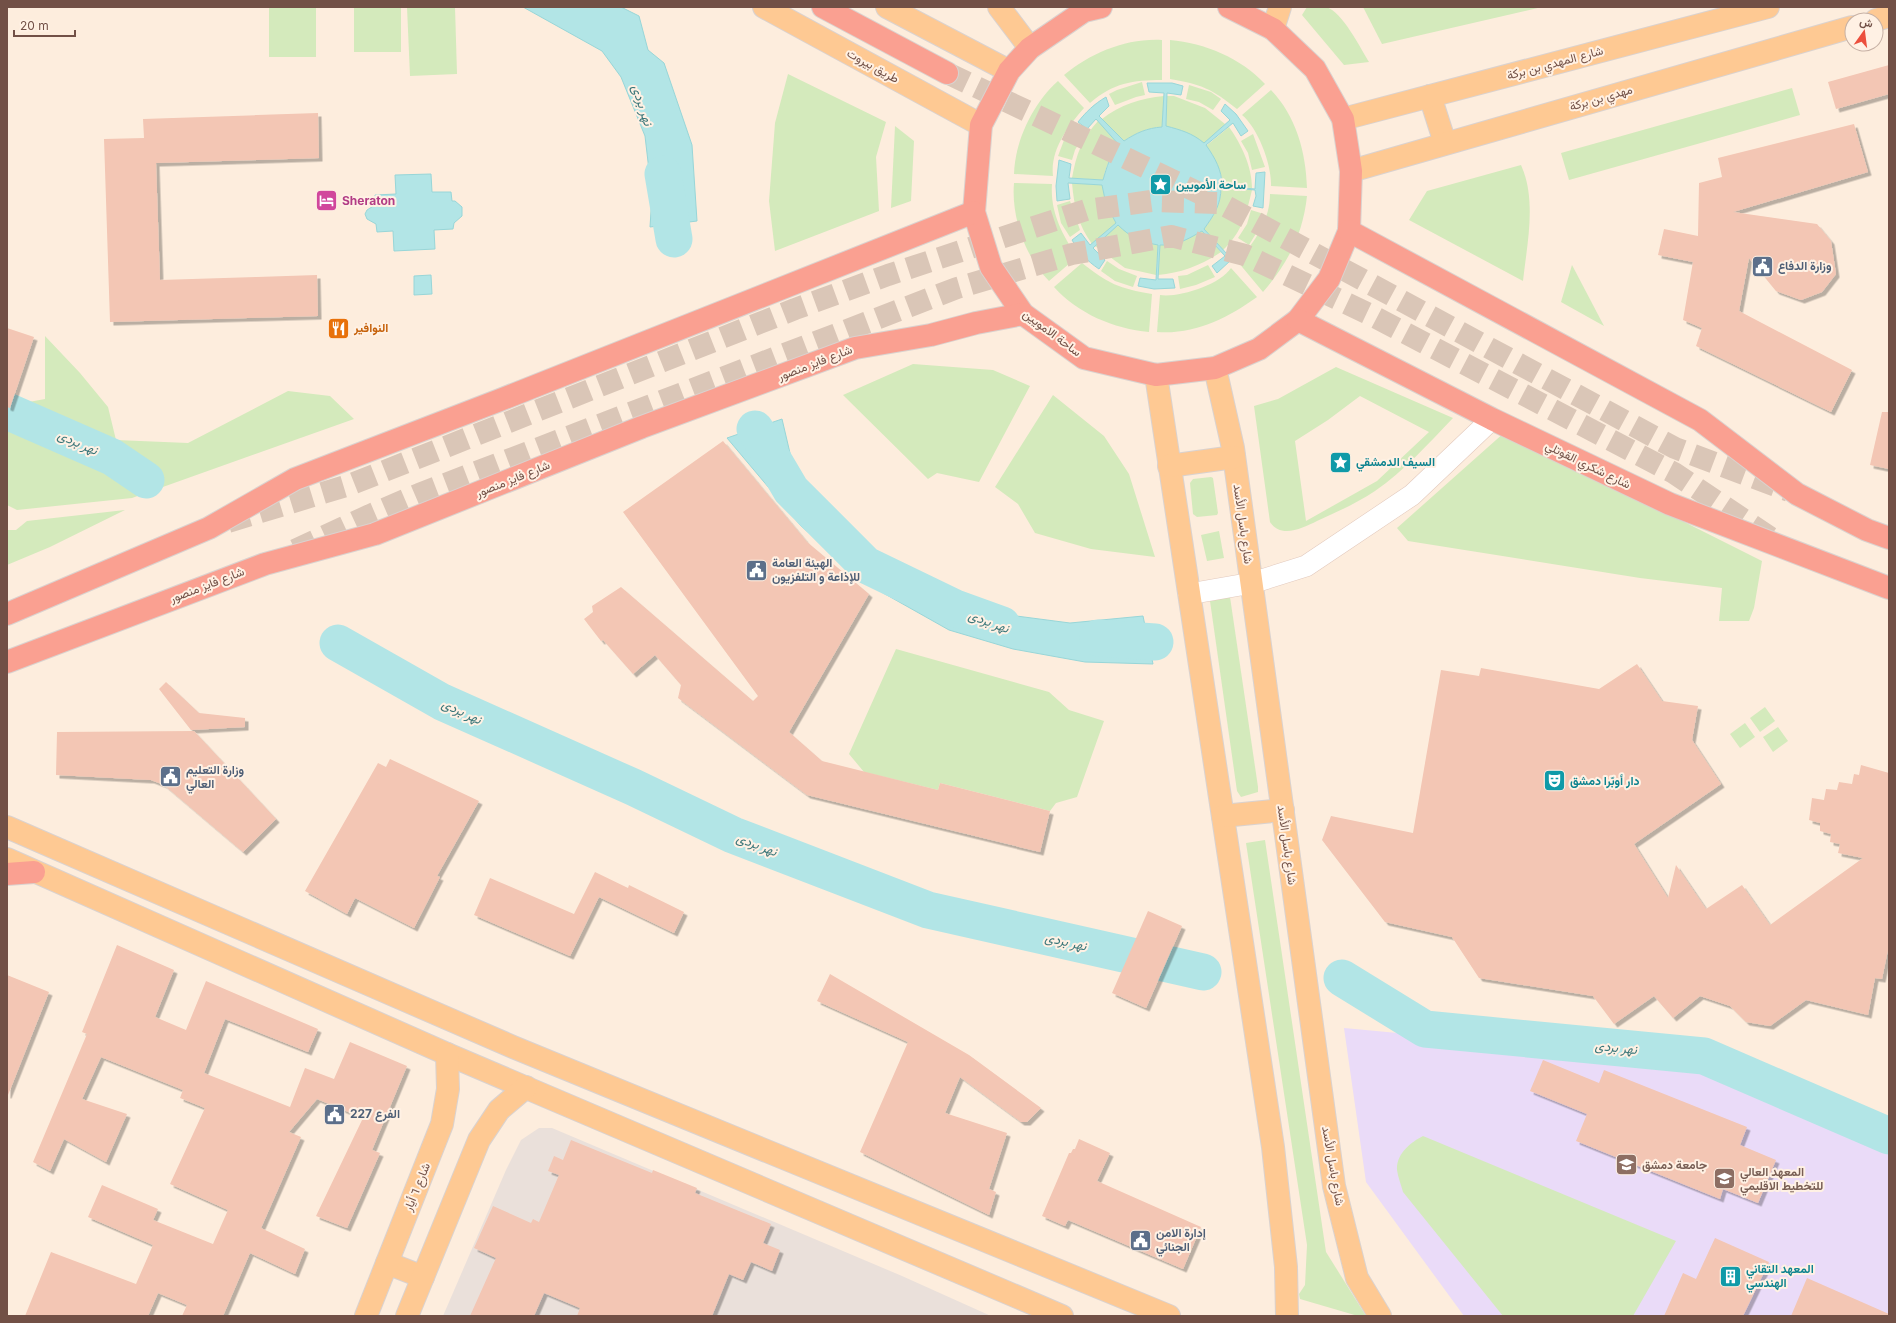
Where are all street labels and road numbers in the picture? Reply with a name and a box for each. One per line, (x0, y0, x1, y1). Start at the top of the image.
street label: شارع المهدي بن بركة (1505, 42, 1605, 85)
street label: طريق بيروت (844, 45, 902, 87)
street label: مهدي بن بركة (1568, 81, 1635, 117)
street label: ساحة الامويين (1020, 306, 1084, 360)
street label: شارع فايز منصور (775, 341, 855, 386)
street label: شارع شكري القوتلي (1542, 437, 1633, 494)
street label: شارع فايز منصور (473, 457, 553, 502)
street label: شارع باسل الأسد (1228, 483, 1257, 565)
street label: شارع فايز منصور (167, 563, 247, 608)
street label: شارع باسل الأسد (1272, 804, 1301, 886)
street label: شارع باسل الأسد (1317, 1125, 1348, 1207)
street label: شارع ٦ أيار (400, 1161, 435, 1215)

